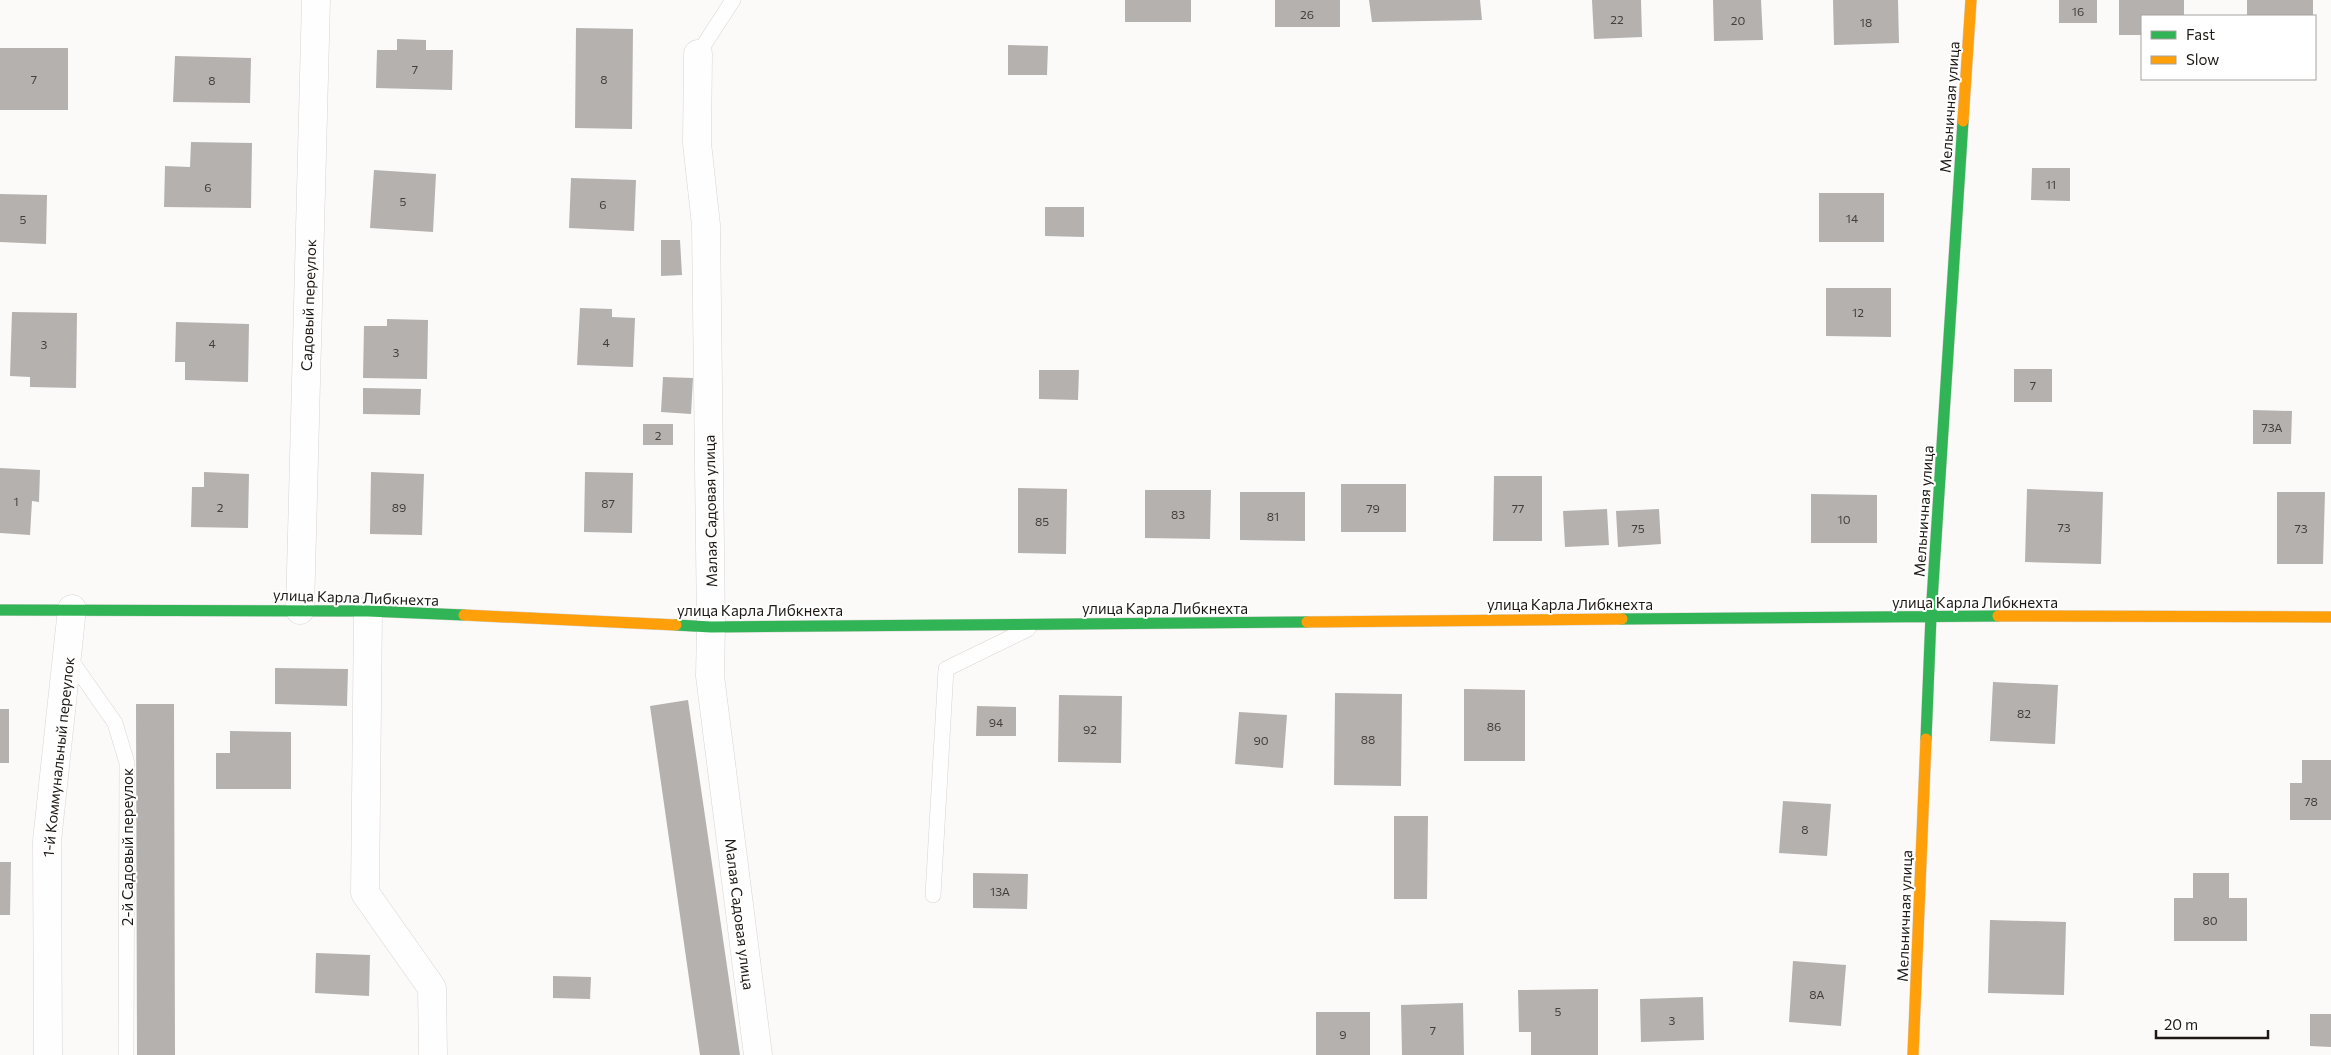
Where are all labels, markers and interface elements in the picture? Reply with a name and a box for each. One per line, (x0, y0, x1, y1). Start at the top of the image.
house number: 16 (2072, 4, 2084, 18)
house number: 26 (1300, 7, 1314, 21)
house number: 22 (1610, 12, 1624, 26)
house number: 20 (1731, 13, 1745, 27)
house number: 18 (1860, 15, 1872, 29)
legend (2141, 15, 2316, 80)
text: Fast (2186, 25, 2215, 43)
street label: Мельничная улица (1935, 41, 1963, 173)
text: Slow (2186, 50, 2219, 68)
house number: 7 (412, 62, 418, 76)
house number: 7 (31, 72, 37, 86)
house number: 8 (600, 72, 608, 86)
house number: 8 (208, 73, 216, 87)
house number: 11 (2046, 177, 2056, 191)
house number: 6 (204, 180, 212, 194)
house number: 5 (400, 194, 407, 208)
house number: 6 (599, 197, 607, 211)
house number: 14 (1846, 211, 1858, 225)
house number: 5 (20, 212, 27, 226)
street label: Садовый переулок (297, 239, 319, 371)
house number: 12 (1852, 305, 1864, 319)
house number: 4 (602, 335, 610, 349)
house number: 4 (208, 336, 216, 350)
house number: 3 (41, 337, 48, 351)
house number: 3 (393, 345, 400, 359)
house number: 7 (2030, 378, 2036, 392)
house number: 73А (2261, 420, 2283, 434)
house number: 2 (655, 428, 662, 442)
street label: Малая Садовая улица (700, 435, 720, 587)
street label: Мельничная улица (1909, 445, 1937, 577)
house number: 1 (13, 494, 19, 508)
house number: 87 (601, 496, 615, 510)
house number: 2 (217, 500, 224, 514)
house number: 89 (392, 500, 406, 514)
house number: 79 (1366, 501, 1380, 515)
house number: 77 (1512, 501, 1524, 515)
house number: 83 (1171, 507, 1185, 521)
house number: 81 (1267, 509, 1279, 523)
house number: 10 (1838, 512, 1851, 526)
house number: 85 (1035, 514, 1049, 528)
house number: 73 (2057, 520, 2071, 534)
house number: 75 (1631, 521, 1645, 535)
house number: 73 (2294, 521, 2308, 535)
street label: улица Карла Либкнехта (273, 585, 439, 609)
street label: улица Карла Либкнехта (1892, 593, 2058, 611)
street label: улица Карла Либкнехта (1487, 595, 1653, 613)
street label: улица Карла Либкнехта (1082, 599, 1248, 617)
street label: улица Карла Либкнехта (677, 601, 843, 619)
street label: 1-й Коммунальный переулок (39, 656, 77, 858)
house number: 82 (2017, 706, 2031, 720)
house number: 94 (989, 715, 1003, 729)
house number: 86 (1487, 719, 1501, 733)
house number: 92 (1083, 722, 1097, 736)
house number: 88 (1361, 732, 1375, 746)
house number: 90 (1253, 733, 1269, 747)
street label: 2-й Садовый переулок (118, 768, 136, 926)
house number: 78 (2304, 794, 2318, 808)
house number: 8 (1801, 822, 1809, 836)
street label: Малая Садовая улица (722, 837, 758, 991)
street label: Мельничная улица (1893, 850, 1915, 982)
house number: 13А (990, 884, 1010, 898)
house number: 80 (2202, 913, 2218, 927)
house number: 8А (1809, 987, 1825, 1001)
house number: 5 (1555, 1004, 1562, 1018)
scale bar (2156, 1008, 2268, 1040)
house number: 3 (1669, 1013, 1676, 1027)
text: 20 m (2164, 1015, 2198, 1033)
house number: 7 (1430, 1023, 1436, 1037)
house number: 9 (1339, 1027, 1347, 1041)

